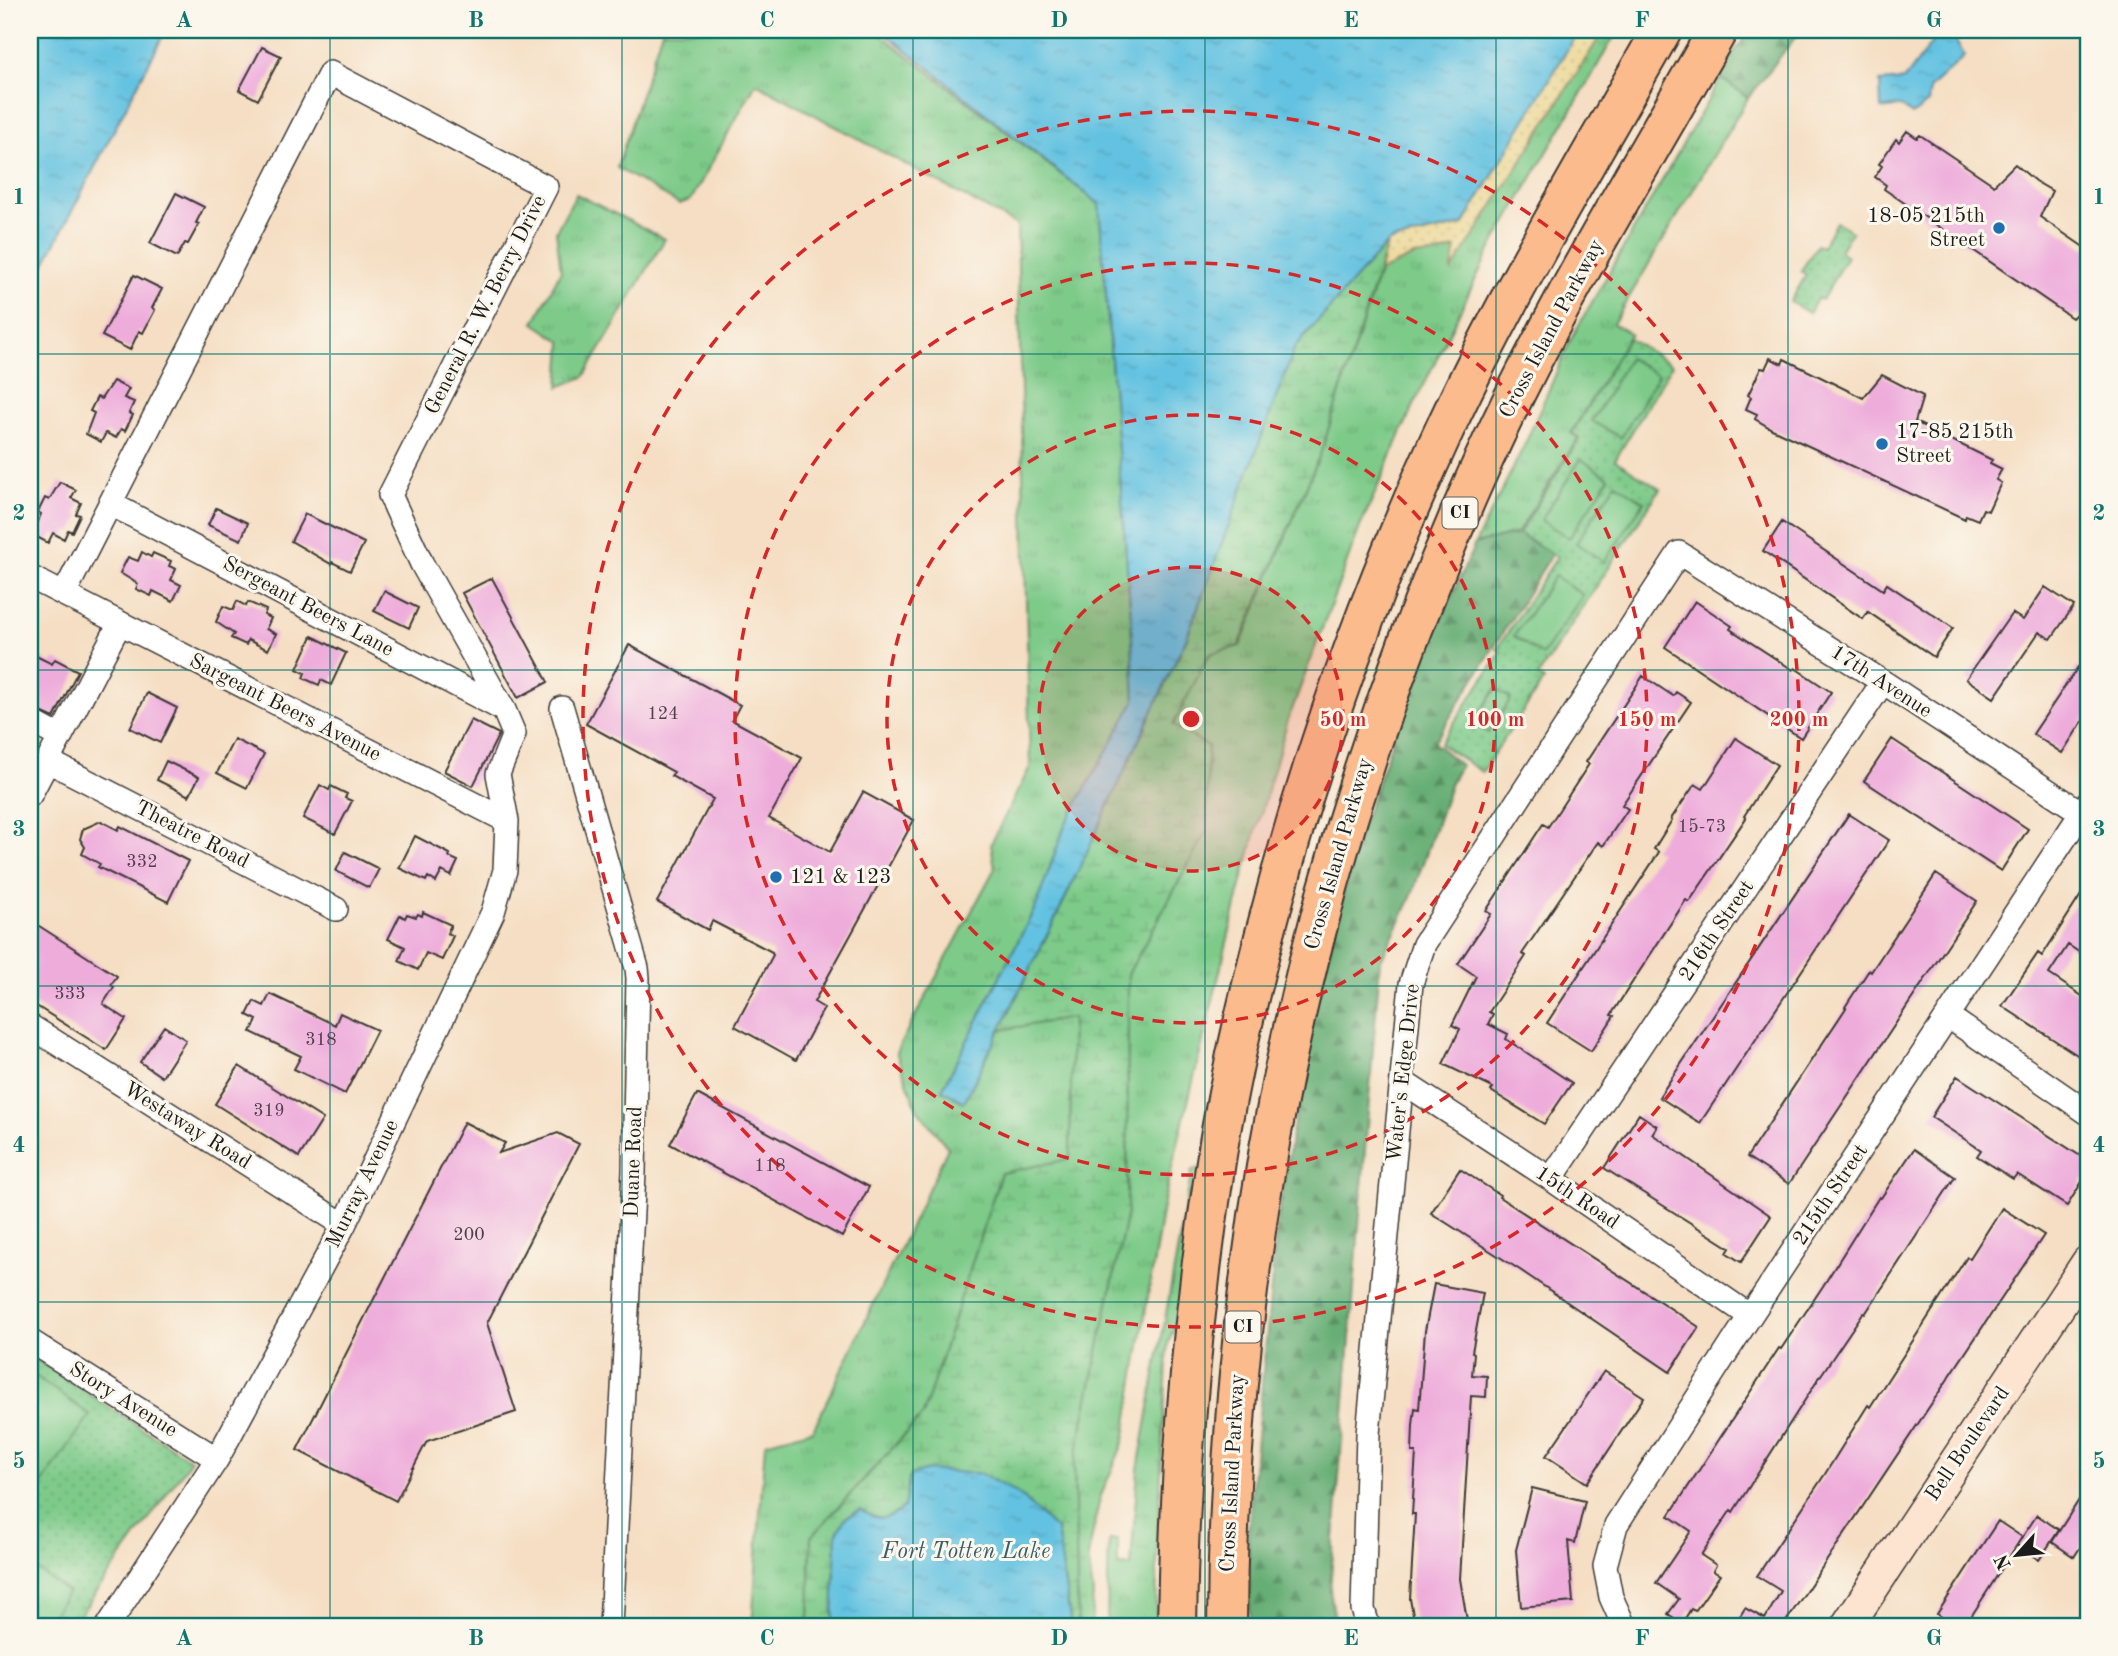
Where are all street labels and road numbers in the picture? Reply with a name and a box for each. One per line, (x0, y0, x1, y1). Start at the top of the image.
street label: General R. W. Berry Drive (421, 192, 551, 418)
street label: Cross Island Parkway (1496, 236, 1608, 422)
road number: CI (1442, 498, 1478, 528)
street label: Sergeant Beers Lane (219, 553, 397, 661)
street label: 17th Avenue (1827, 642, 1935, 722)
street label: Sargeant Beers Avenue (186, 651, 384, 765)
street label: Cross Island Parkway (1301, 756, 1377, 952)
street label: Theatre Road (132, 797, 252, 873)
street label: 216th Street (1676, 877, 1758, 985)
street label: Water's Edge Drive (1384, 983, 1424, 1163)
street label: Westaway Road (120, 1078, 254, 1174)
street label: Duane Road (622, 1106, 646, 1218)
street label: Murray Avenue (323, 1117, 403, 1251)
street label: 215th Street (1790, 1141, 1872, 1249)
street label: 15th Road (1531, 1163, 1623, 1234)
road number: CI (1226, 1312, 1260, 1343)
street label: Story Avenue (65, 1358, 181, 1442)
street label: Cross Island Parkway (1217, 1373, 1249, 1573)
street label: Bell Boulevard (1922, 1383, 2014, 1505)

